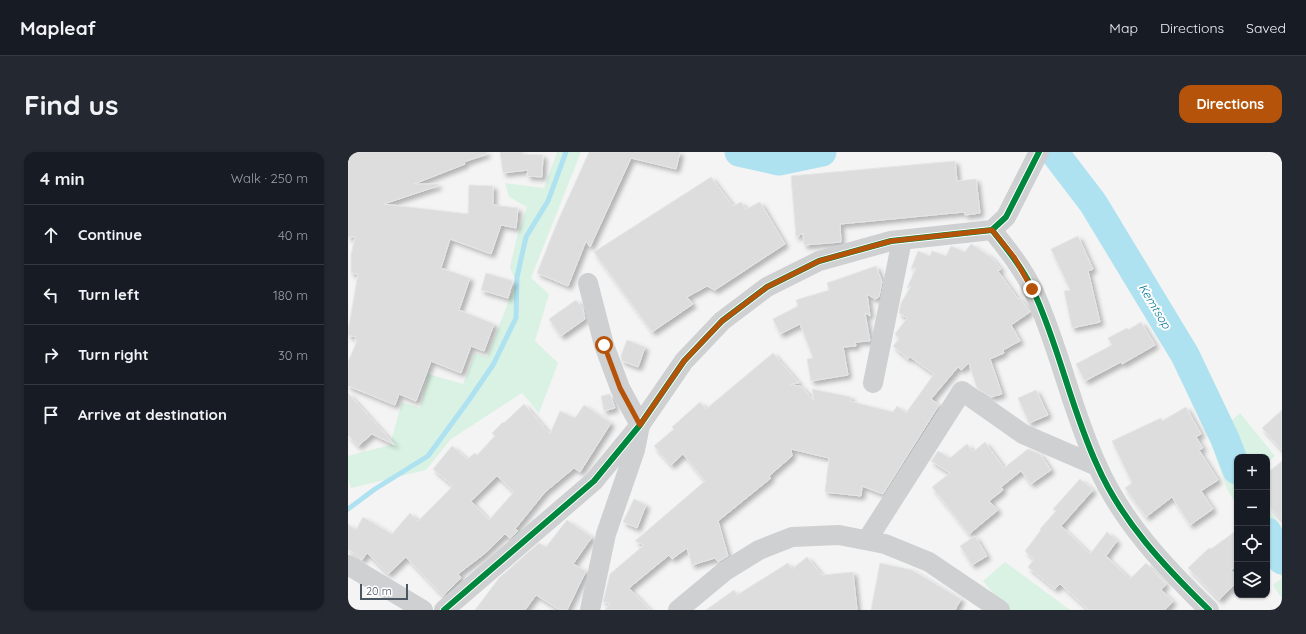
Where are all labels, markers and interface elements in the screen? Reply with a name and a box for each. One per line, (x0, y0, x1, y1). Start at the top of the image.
text: Mapleaf (20, 16, 96, 40)
text: Map (1109, 19, 1138, 37)
text: Directions (1160, 19, 1224, 37)
text: Saved (1246, 19, 1286, 37)
button: Directions (1179, 85, 1282, 123)
text: Find us (24, 87, 118, 122)
text: 4 min (40, 168, 85, 189)
text: Walk · 250 m (231, 170, 308, 186)
icon: ahead (40, 224, 62, 246)
text: Continue (78, 225, 142, 244)
text: 40 m (278, 227, 308, 243)
route end (1023, 280, 1041, 298)
water label: Kemtsop (1136, 281, 1175, 332)
icon: left (40, 284, 62, 306)
text: Turn left (78, 285, 140, 304)
text: 180 m (273, 287, 308, 303)
route start (595, 336, 613, 354)
icon: right (40, 344, 62, 366)
text: Turn right (78, 345, 149, 364)
text: 30 m (278, 347, 308, 363)
icon: arrive (40, 404, 62, 426)
text: Arrive at destination (78, 405, 227, 424)
map controls (1234, 454, 1270, 598)
button: + (1234, 454, 1270, 490)
button: − (1234, 490, 1270, 526)
button: locate (1234, 526, 1270, 562)
button: layers (1234, 562, 1270, 598)
scale bar (360, 582, 408, 601)
text: 20 m (366, 584, 392, 598)

